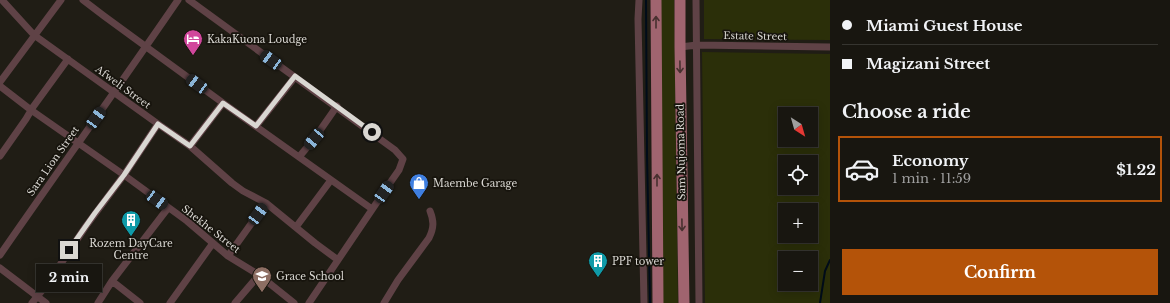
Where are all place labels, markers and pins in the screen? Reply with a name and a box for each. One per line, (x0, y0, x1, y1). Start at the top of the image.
hotel icon: KakaKuona Loudge (182, 28, 204, 56)
place label: KakaKuona Loudge (207, 33, 307, 46)
shop icon: Maembe Garage (408, 172, 430, 200)
place label: Maembe Garage (433, 177, 518, 190)
building icon: Rozem DayCare Centre (120, 209, 142, 237)
place label: Rozem DayCare Centre (89, 237, 173, 262)
building icon: PPF tower (587, 250, 609, 278)
place label: PPF tower (612, 255, 664, 268)
school or university icon: Grace School (251, 265, 273, 293)
place label: Grace School (276, 270, 344, 283)

